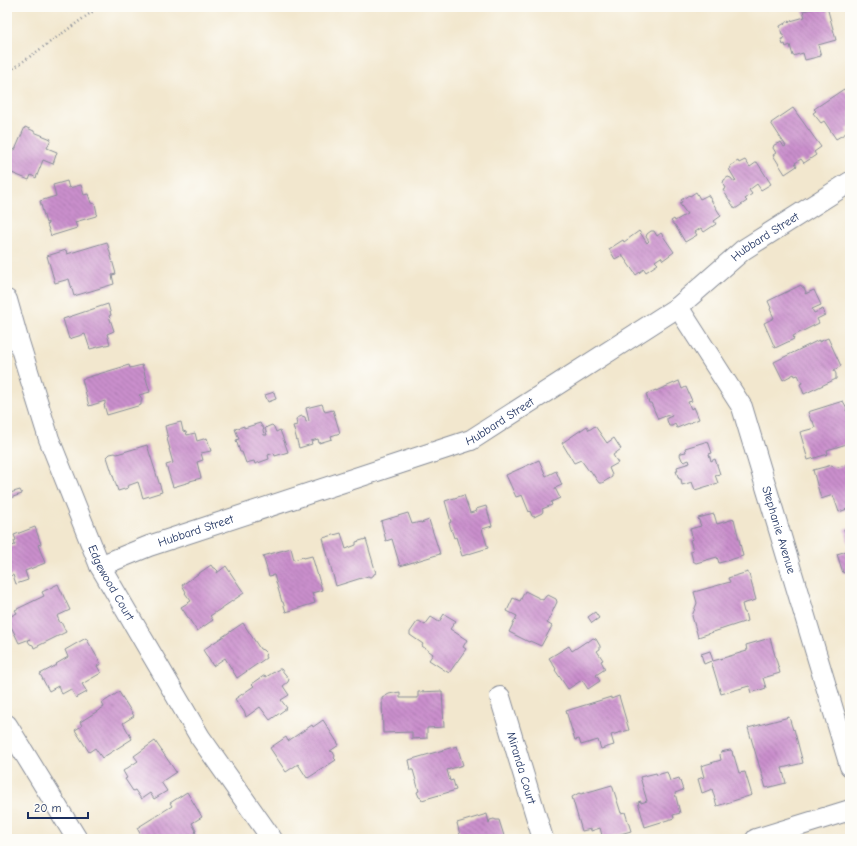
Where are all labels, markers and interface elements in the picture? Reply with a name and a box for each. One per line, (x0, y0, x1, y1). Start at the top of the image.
street label: Hubbard Street (728, 209, 802, 264)
street label: Hubbard Street (464, 394, 537, 448)
street label: Stephanie Avenue (759, 484, 799, 575)
street label: Hubbard Street (156, 512, 236, 550)
street label: Edgewood Court (85, 543, 138, 624)
street label: Miranda Court (504, 730, 539, 806)
scale bar (28, 794, 88, 820)
text: 20 m (34, 801, 62, 815)

